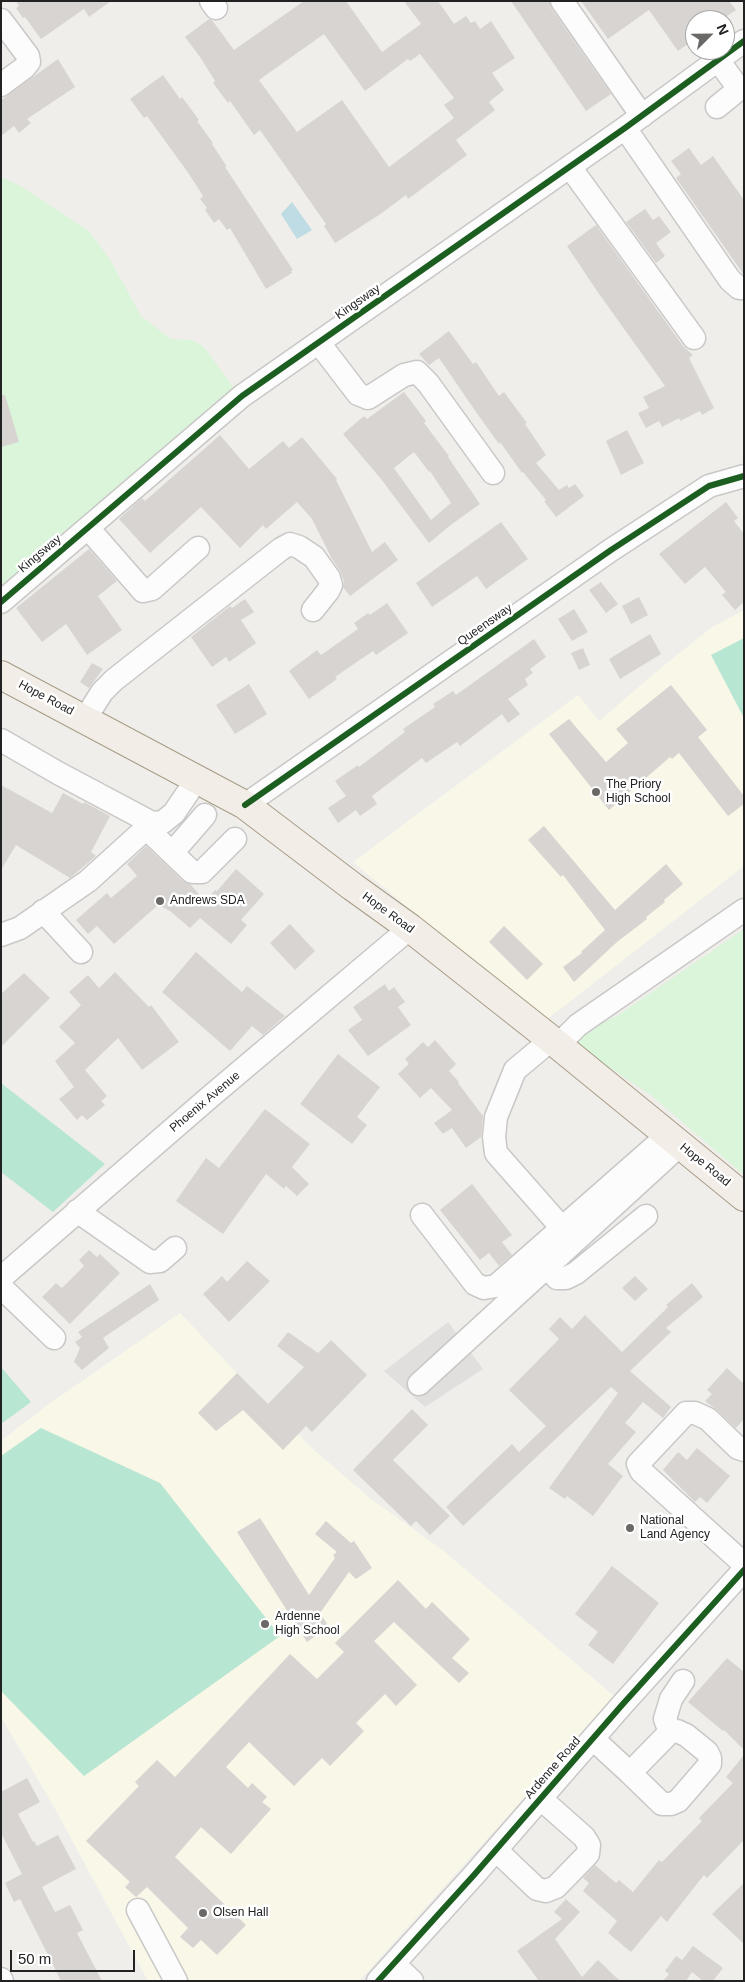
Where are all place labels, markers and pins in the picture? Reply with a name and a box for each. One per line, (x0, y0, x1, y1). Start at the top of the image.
place label: The Priory High School (606, 778, 671, 806)
marker: The Priory High School (590, 786, 602, 798)
place label: Andrews SDA (170, 894, 245, 908)
marker: Andrews SDA (154, 895, 166, 907)
place label: National Land Agency (640, 1514, 710, 1542)
marker: National Land Agency (624, 1522, 636, 1534)
place label: Ardenne High School (275, 1610, 340, 1638)
marker: Ardenne High School (259, 1618, 271, 1630)
place label: Olsen Hall (213, 1906, 268, 1920)
marker: Olsen Hall (197, 1907, 209, 1919)

